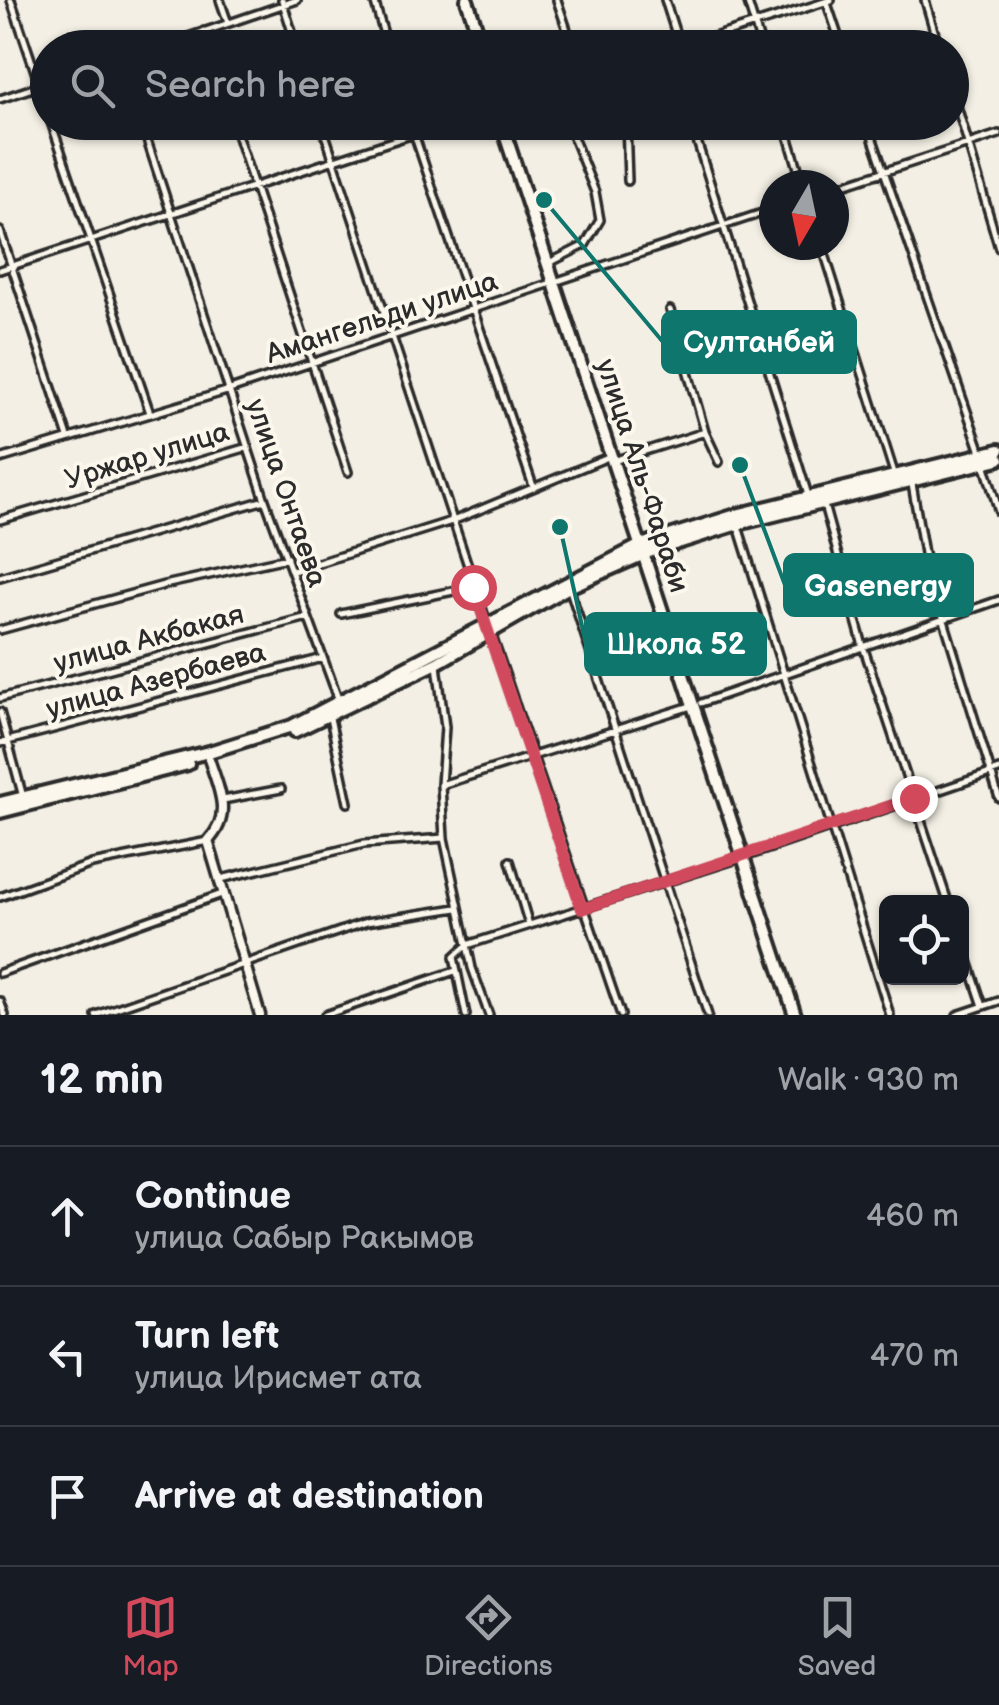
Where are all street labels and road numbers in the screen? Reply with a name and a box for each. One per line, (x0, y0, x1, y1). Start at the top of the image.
street label: Амангельди улица (261, 265, 503, 371)
street label: улица Аль-Фараби (589, 355, 695, 597)
street label: улица Онтаева (238, 395, 334, 592)
street label: Уржар улица (61, 415, 234, 497)
street label: улица Акбакая (50, 598, 248, 680)
street label: улица Азербаева (43, 636, 270, 726)

